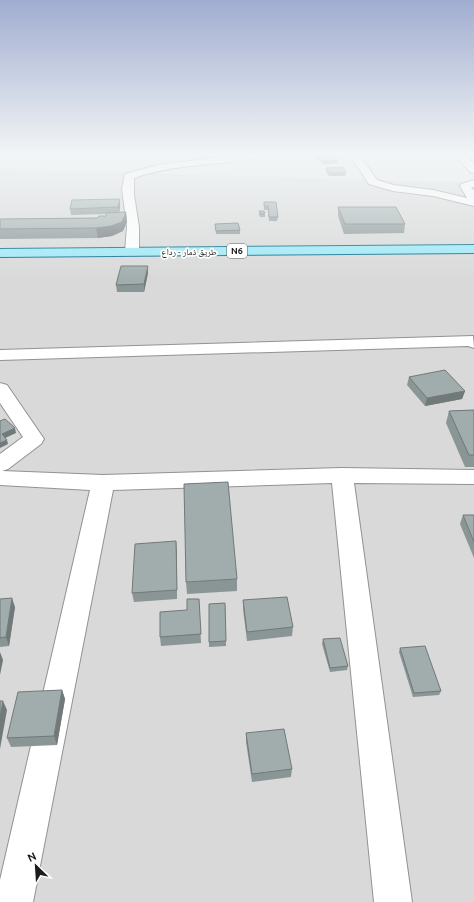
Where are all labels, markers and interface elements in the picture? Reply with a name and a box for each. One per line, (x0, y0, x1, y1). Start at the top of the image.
road number: N6 (227, 244, 247, 258)
street label: طريق ذمار - رداع (161, 247, 217, 258)
north arrow (16, 846, 56, 886)
text: N (26, 850, 38, 864)

